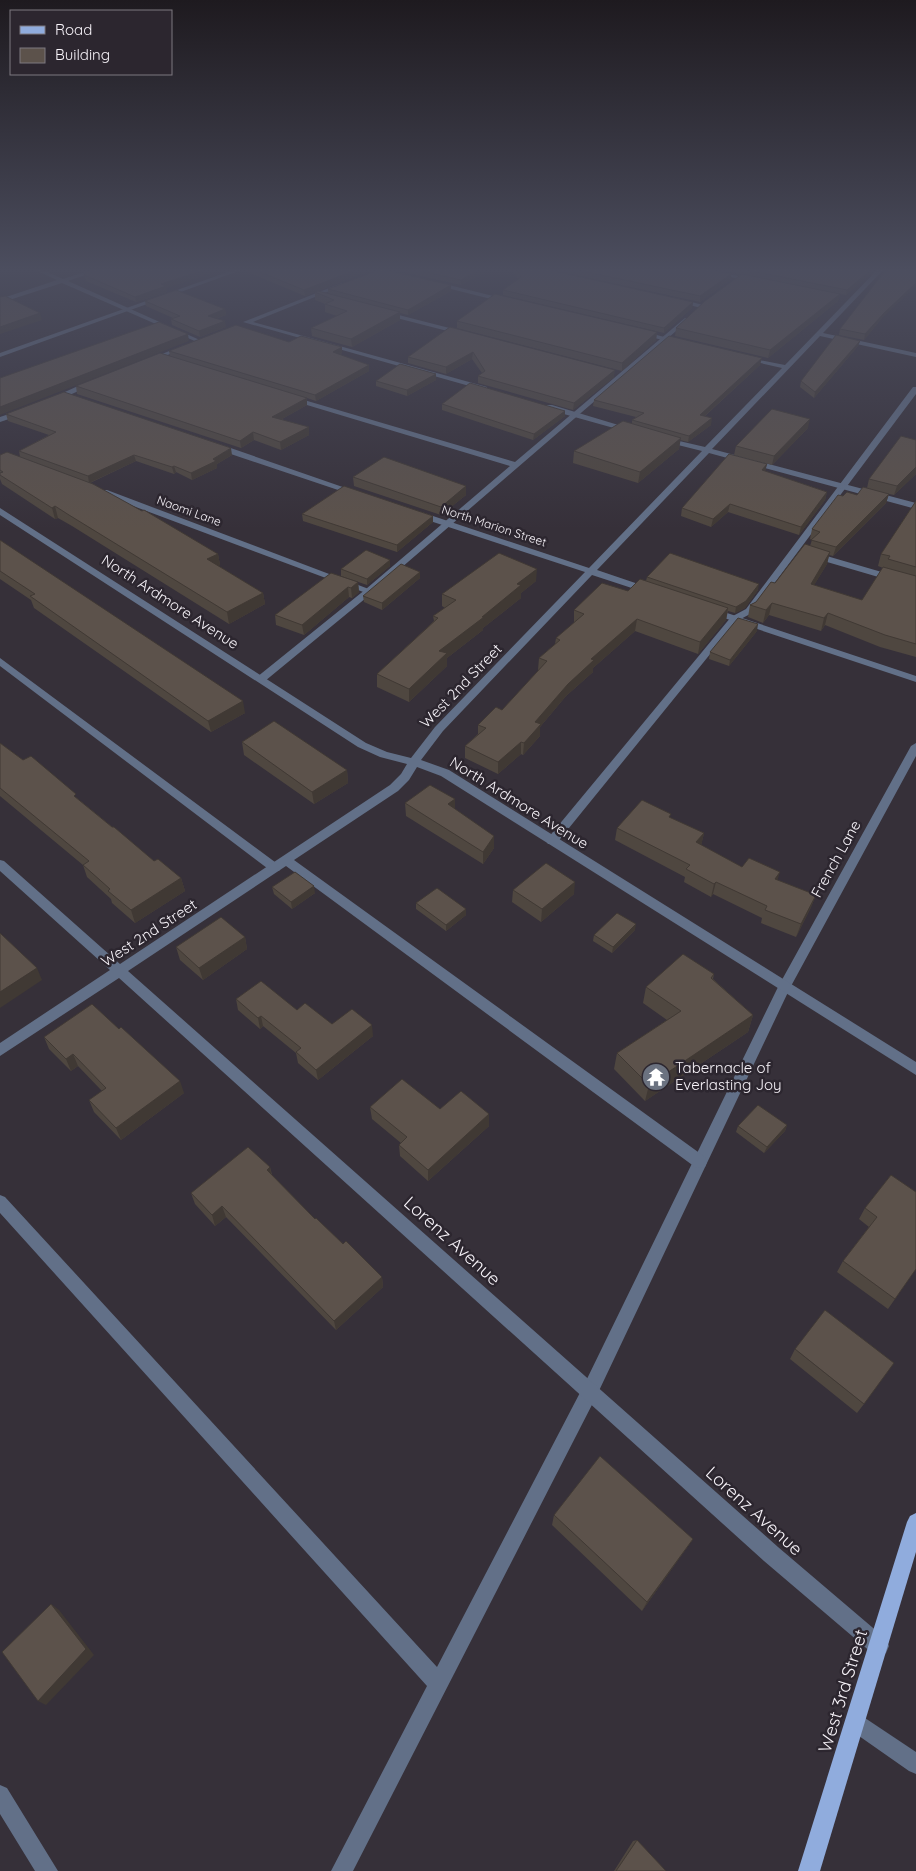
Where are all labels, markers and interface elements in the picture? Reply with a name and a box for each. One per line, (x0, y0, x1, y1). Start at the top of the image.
legend (10, 10, 172, 75)
text: Road (55, 20, 92, 39)
text: Building (55, 45, 110, 64)
street label: Naomi Lane (155, 492, 224, 529)
street label: North Marion Street (440, 501, 548, 550)
street label: North Ardmore Avenue (98, 550, 242, 653)
street label: West 2nd Street (416, 639, 506, 732)
street label: North Ardmore Avenue (446, 752, 592, 853)
street label: French Lane (807, 817, 865, 901)
street label: West 2nd Street (97, 895, 200, 971)
place label: Tabernacle of Everlasting Joy (675, 1058, 782, 1094)
temple icon: Tabernacle of Everlasting Joy (641, 1062, 671, 1092)
street label: Lorenz Avenue (399, 1191, 506, 1290)
street label: Lorenz Avenue (701, 1461, 808, 1560)
street label: West 3rd Street (813, 1626, 872, 1755)

